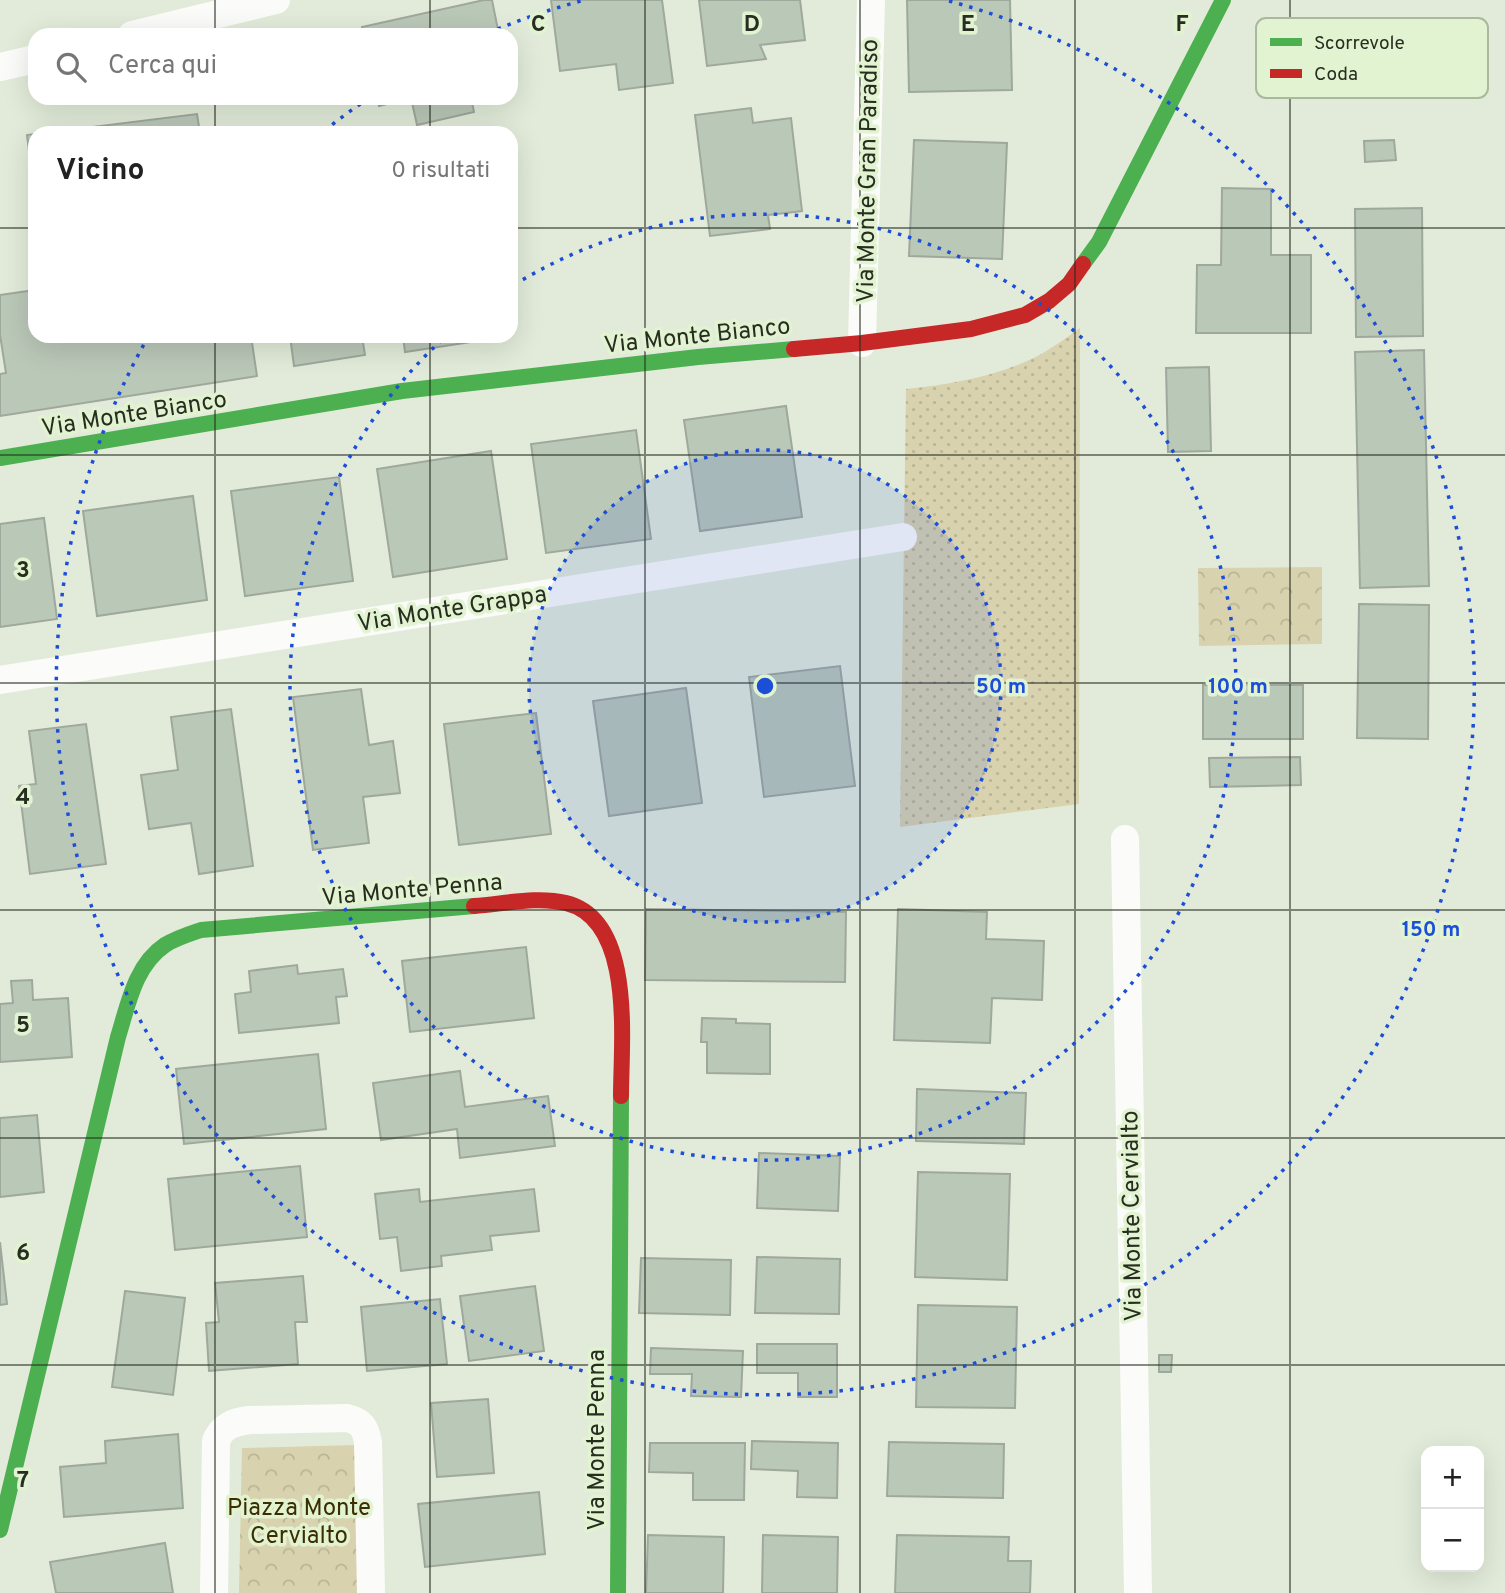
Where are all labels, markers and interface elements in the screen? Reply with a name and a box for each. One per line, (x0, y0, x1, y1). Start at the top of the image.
text: C (531, 11, 545, 40)
text: D (744, 11, 760, 40)
text: E (961, 11, 975, 40)
text: F (1175, 11, 1189, 40)
legend (1256, 18, 1488, 98)
search box (28, 28, 518, 105)
text: Scorrevole (1314, 32, 1405, 56)
street label: Via Monte Gran Paradiso (852, 39, 886, 303)
icon: search (52, 48, 90, 86)
text: Cerca qui (108, 50, 217, 83)
text: Coda (1314, 63, 1358, 87)
text: Vicino (56, 153, 145, 190)
text: 0 risultati (391, 157, 490, 186)
street label: Via Monte Bianco (602, 312, 792, 362)
street label: Via Monte Bianco (39, 386, 229, 444)
text: 3 (16, 557, 30, 586)
street label: Via Monte Grappa (355, 580, 549, 640)
centre of rings (753, 674, 777, 698)
text: 50 m (976, 674, 1026, 701)
text: 100 m (1208, 674, 1268, 701)
text: 4 (16, 784, 30, 813)
street label: Via Monte Penna (320, 868, 504, 914)
text: 150 m (1402, 917, 1460, 944)
text: 5 (16, 1012, 30, 1041)
street label: Via Monte Cervialto (1116, 1110, 1150, 1322)
text: 6 (16, 1240, 30, 1269)
street label: Via Monte Penna (583, 1349, 613, 1531)
map controls (1421, 1446, 1484, 1572)
button: + (1421, 1446, 1484, 1509)
text: 7 (17, 1467, 29, 1496)
park label: Piazza Monte Cervialto (227, 1494, 371, 1552)
button: − (1421, 1509, 1484, 1572)

